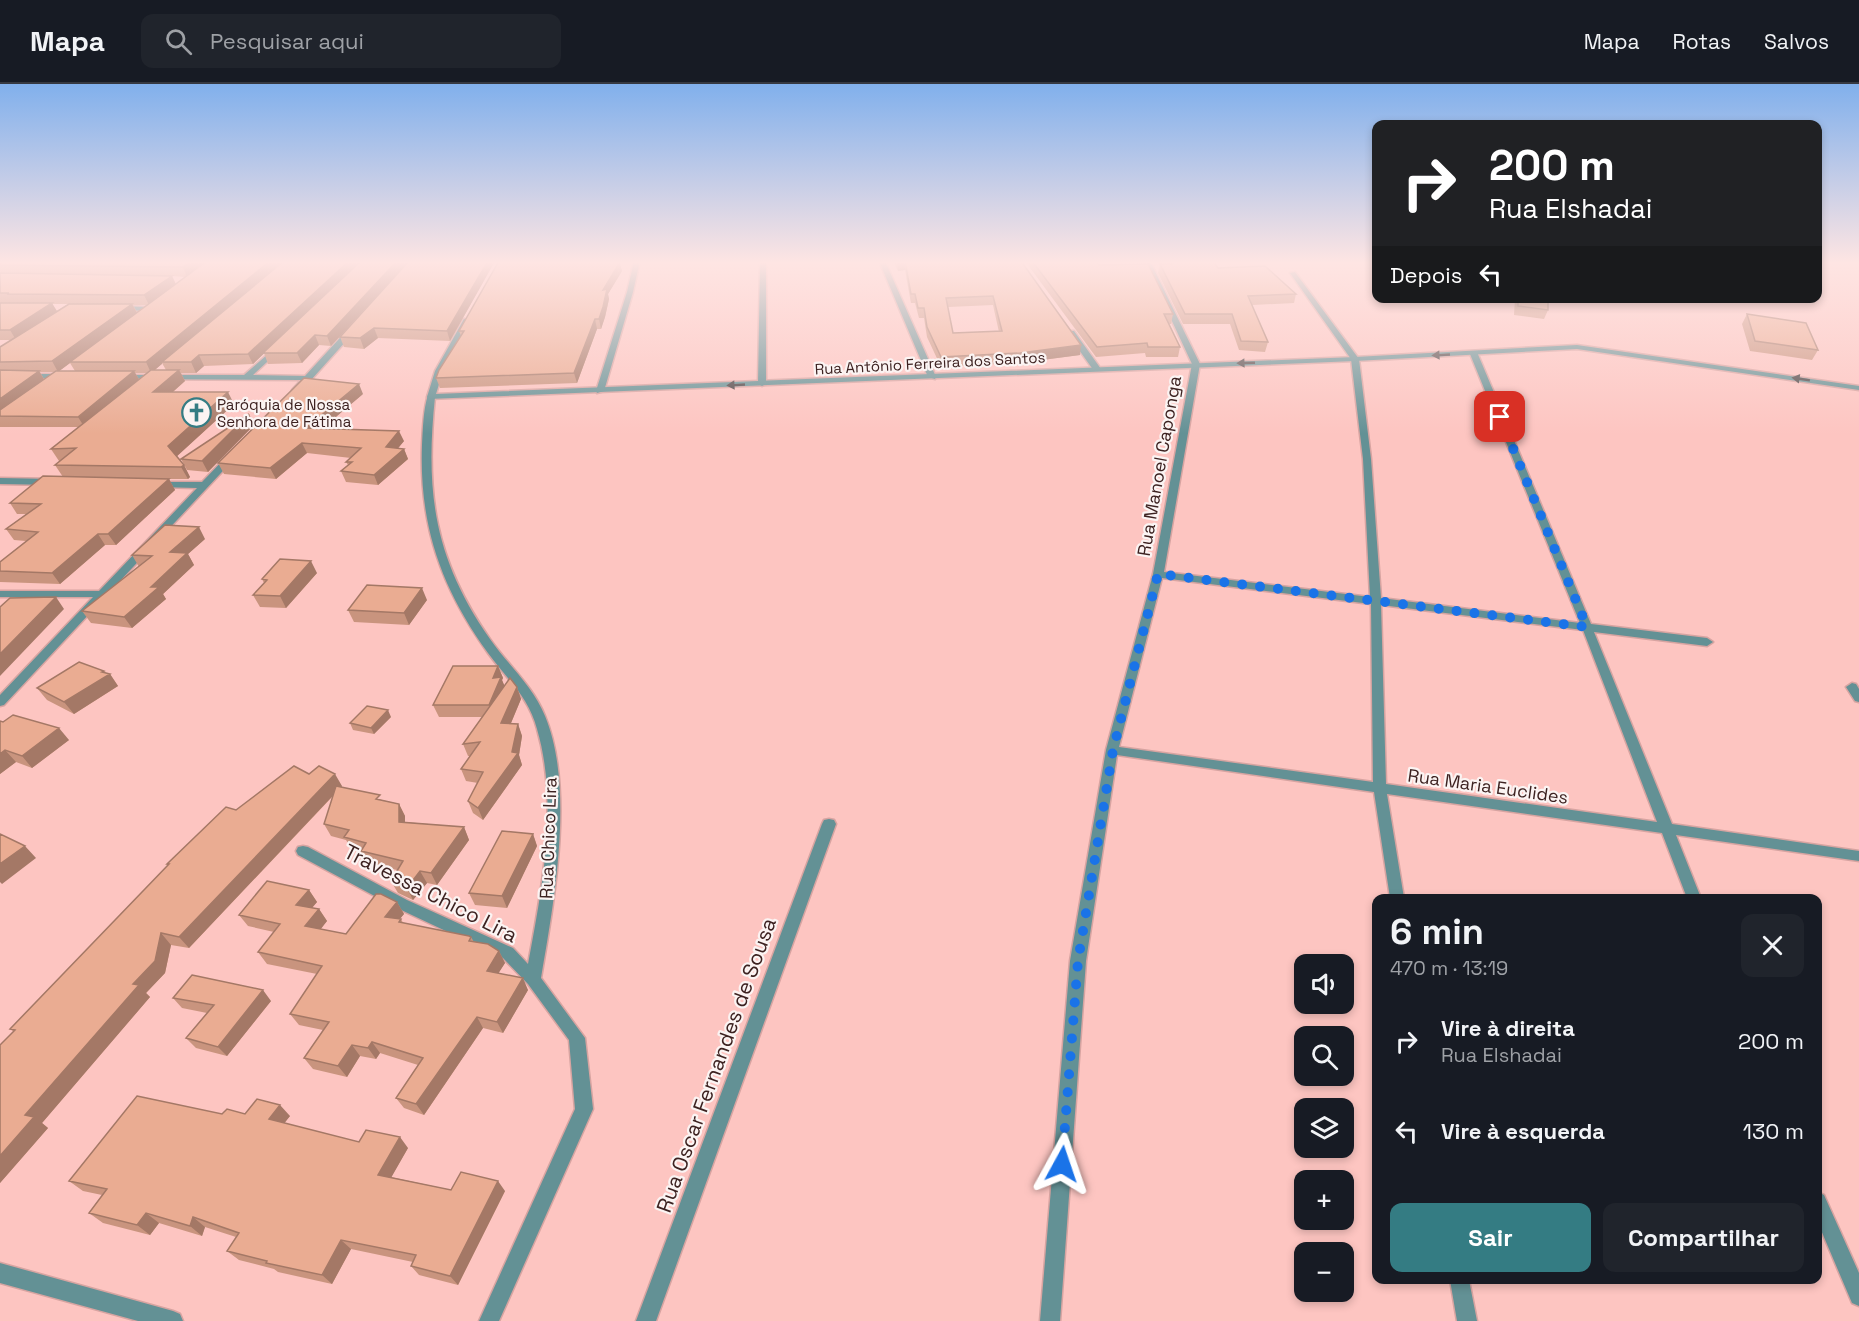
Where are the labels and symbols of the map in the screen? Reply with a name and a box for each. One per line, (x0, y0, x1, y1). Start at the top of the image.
street label: Rua Antônio Ferreira dos Santos (814, 347, 1046, 379)
one-way arrow (1431, 351, 1450, 360)
one-way arrow (1236, 358, 1255, 367)
street label: Rua Manoel Caponga (1132, 374, 1186, 558)
one-way arrow (1792, 374, 1811, 383)
one-way arrow (727, 380, 746, 390)
pin (1474, 391, 1525, 442)
place label: Paróquia de Nossa Senhora de Fátima (217, 395, 352, 431)
church icon: Paróquia de Nossa Senhora de Fátima (180, 397, 212, 429)
street label: Rua Maria Euclides (1406, 763, 1570, 809)
street label: Rua Chico Lira (534, 777, 562, 899)
street label: Travessa Chico Lira (340, 838, 522, 948)
street label: Rua Oscar Fernandes de Sousa (650, 914, 782, 1216)
position arrow (1030, 1132, 1094, 1196)

